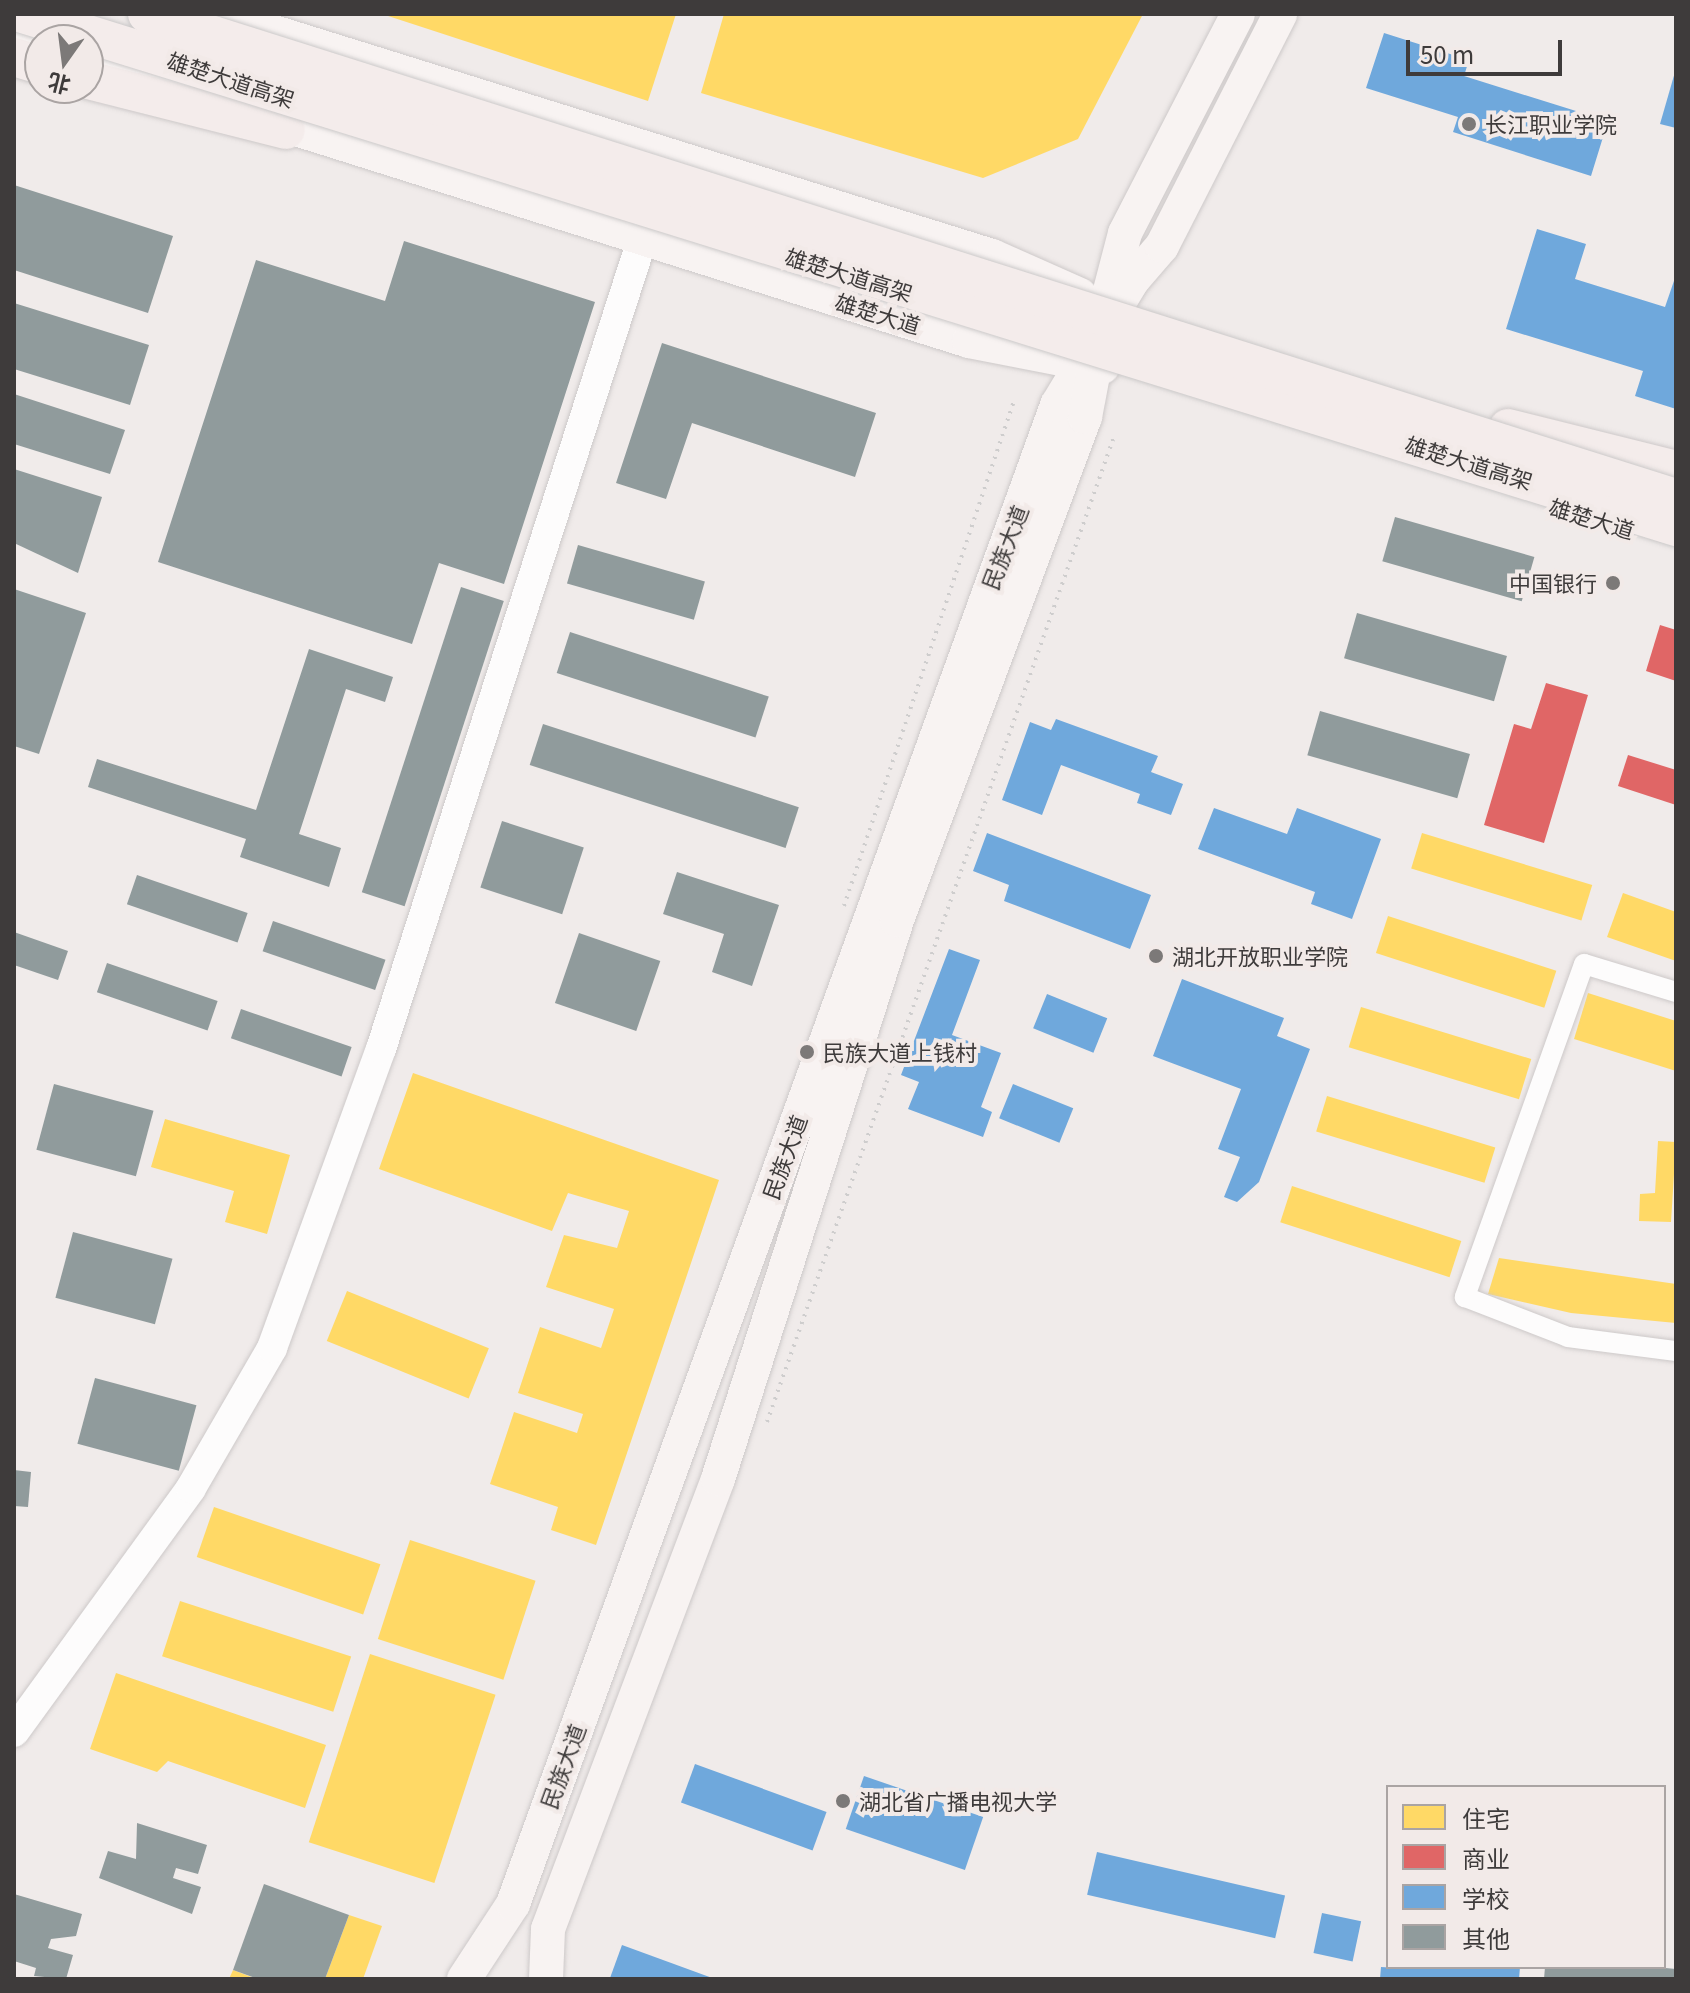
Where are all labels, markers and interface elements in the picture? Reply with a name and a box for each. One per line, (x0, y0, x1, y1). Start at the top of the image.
north arrow (24, 24, 104, 104)
scale bar (1410, 24, 1566, 74)
text: 50 m (1420, 36, 1474, 71)
street label: 雄楚大道高架 (164, 46, 298, 112)
text: 北 (44, 67, 73, 104)
place label: 长江职业学院 (1485, 111, 1617, 137)
marker: 长江职业学院 (1460, 115, 1478, 133)
street label: 雄楚大道高架 (782, 242, 916, 306)
street label: 雄楚大道 (832, 288, 924, 338)
street label: 雄楚大道高架 (1402, 430, 1536, 494)
street label: 雄楚大道 (1546, 493, 1638, 543)
street label: 民族大道 (976, 501, 1032, 593)
place label: 中国银行 (1509, 570, 1597, 596)
marker: 中国银行 (1604, 574, 1622, 592)
place label: 湖北开放职业学院 (1172, 943, 1348, 969)
marker: 湖北开放职业学院 (1147, 947, 1165, 965)
place label: 民族大道上钱村 (823, 1039, 977, 1065)
marker: 民族大道上钱村 (798, 1043, 816, 1061)
street label: 民族大道 (757, 1111, 811, 1203)
street label: 民族大道 (535, 1720, 589, 1812)
legend (1386, 1785, 1666, 1969)
place label: 湖北省广播电视大学 (859, 1788, 1057, 1814)
marker: 湖北省广播电视大学 (834, 1792, 852, 1810)
text: 住宅 (1462, 1800, 1510, 1835)
text: 商业 (1462, 1840, 1510, 1875)
text: 学校 (1462, 1880, 1510, 1915)
text: 其他 (1462, 1920, 1510, 1955)

